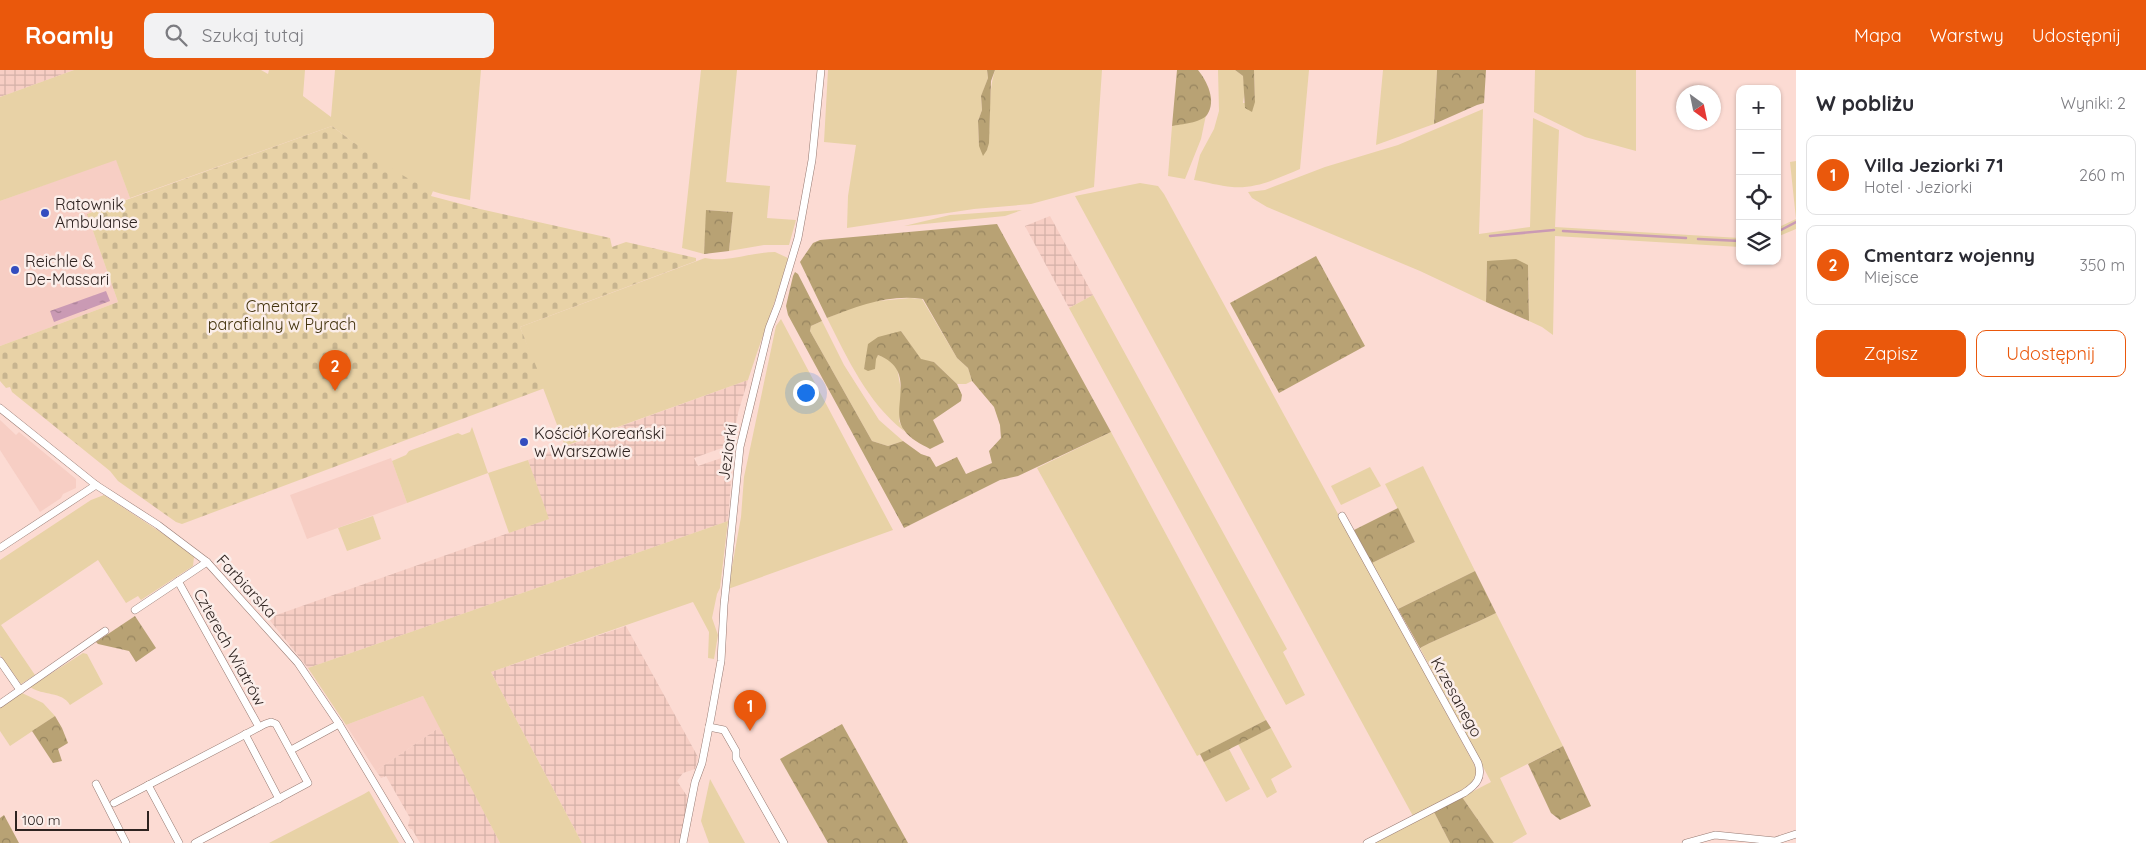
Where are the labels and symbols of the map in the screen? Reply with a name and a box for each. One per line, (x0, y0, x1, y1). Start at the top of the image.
north arrow (1676, 85, 1721, 130)
place label: Ratownik Ambulanse (55, 194, 138, 232)
marker: Ratownik Ambulanse (39, 207, 51, 219)
place label: Reichle & De-Massari (25, 251, 109, 289)
marker: Reichle & De-Massari (9, 264, 21, 276)
park label: Cmentarz parafialny w Pyrach (208, 296, 356, 334)
pin: 2 (319, 350, 351, 391)
your location (793, 380, 819, 406)
street label: Jeziorki (713, 422, 741, 482)
place label: Kościół Koreański w Warszawie (534, 423, 665, 461)
marker: Kościół Koreański w Warszawie (518, 436, 530, 448)
street label: Farbiarska (213, 550, 281, 622)
street label: Czterech Wiatrów (190, 585, 270, 709)
street label: Krzesanego (1427, 654, 1487, 740)
pin: 1 (734, 690, 766, 731)
scale bar (15, 808, 149, 831)

